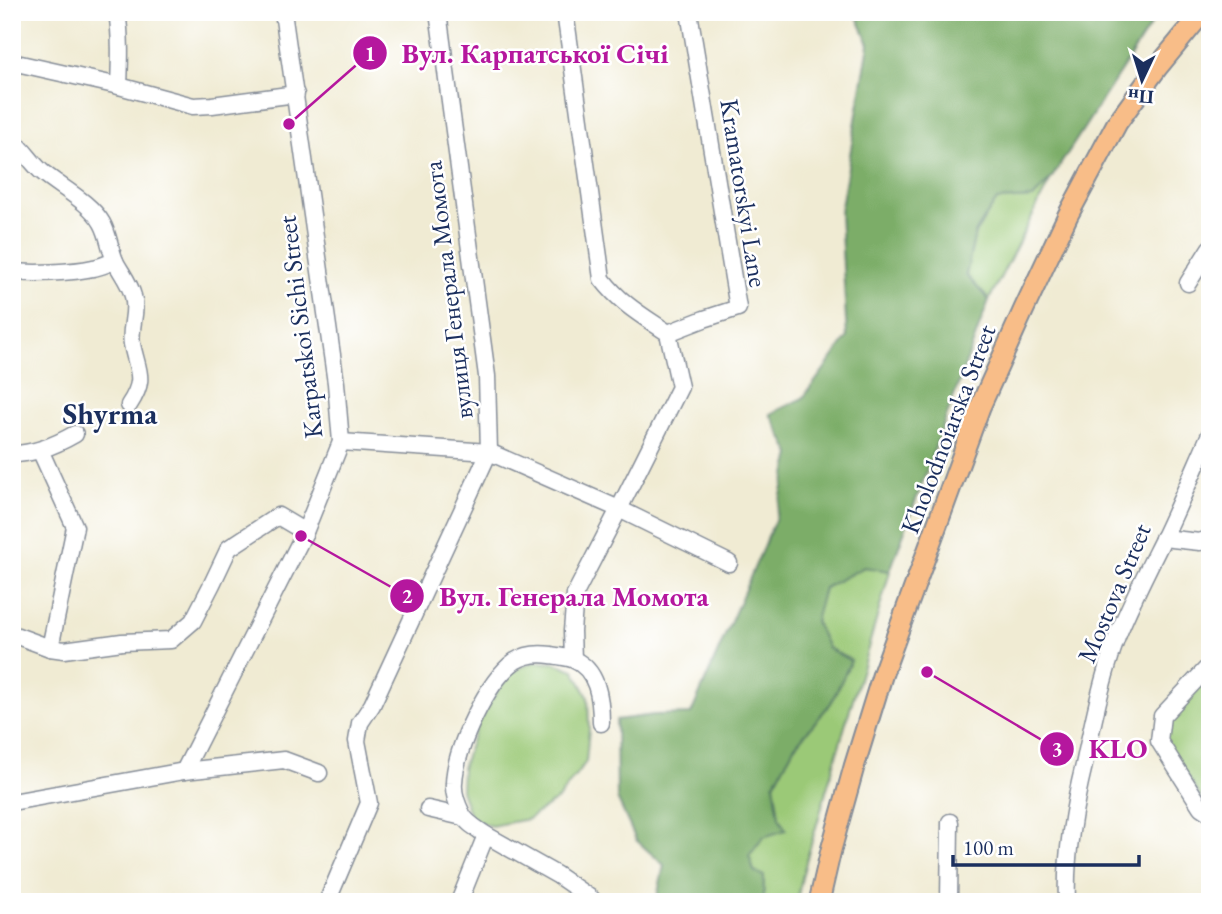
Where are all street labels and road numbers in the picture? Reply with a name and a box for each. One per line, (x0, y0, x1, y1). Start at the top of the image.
street label: Kramatorskyi Lane (712, 96, 776, 290)
street label: вулиця Генерала Момота (415, 158, 481, 421)
street label: Karpatskoi Sichi Street (269, 214, 331, 440)
street label: Kholodnoiarska Street (893, 320, 1003, 538)
street label: Mostova Street (1069, 518, 1159, 668)

